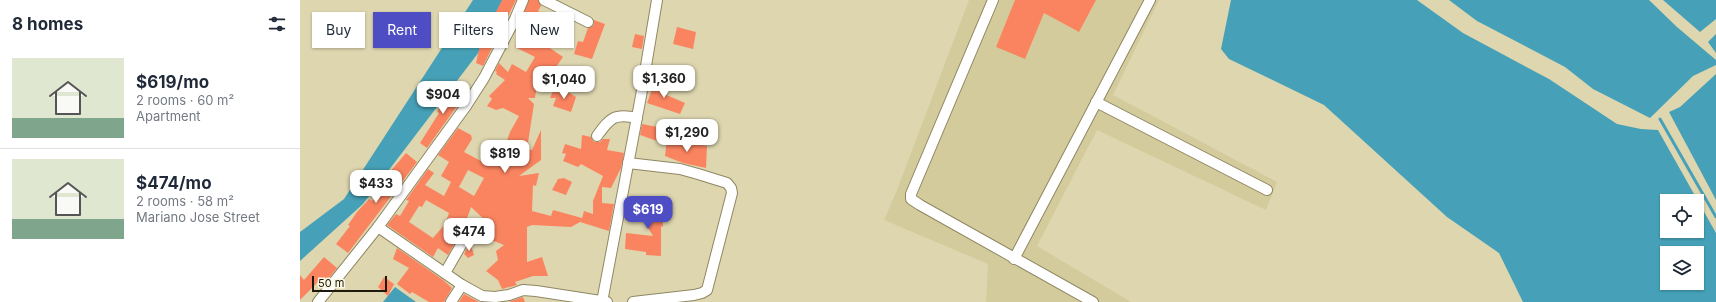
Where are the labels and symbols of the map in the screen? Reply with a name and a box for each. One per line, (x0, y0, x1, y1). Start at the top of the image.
pin: $1,360 (631, 65, 697, 99)
pin: $1,040 (531, 66, 597, 100)
pin: $904 (419, 81, 467, 115)
pin: $1,290 (654, 119, 720, 153)
pin: $819 (481, 140, 529, 174)
pin: $433 (352, 170, 400, 204)
pin: $619 (624, 196, 672, 230)
pin: $474 (445, 218, 493, 252)
scale bar (312, 274, 387, 293)

